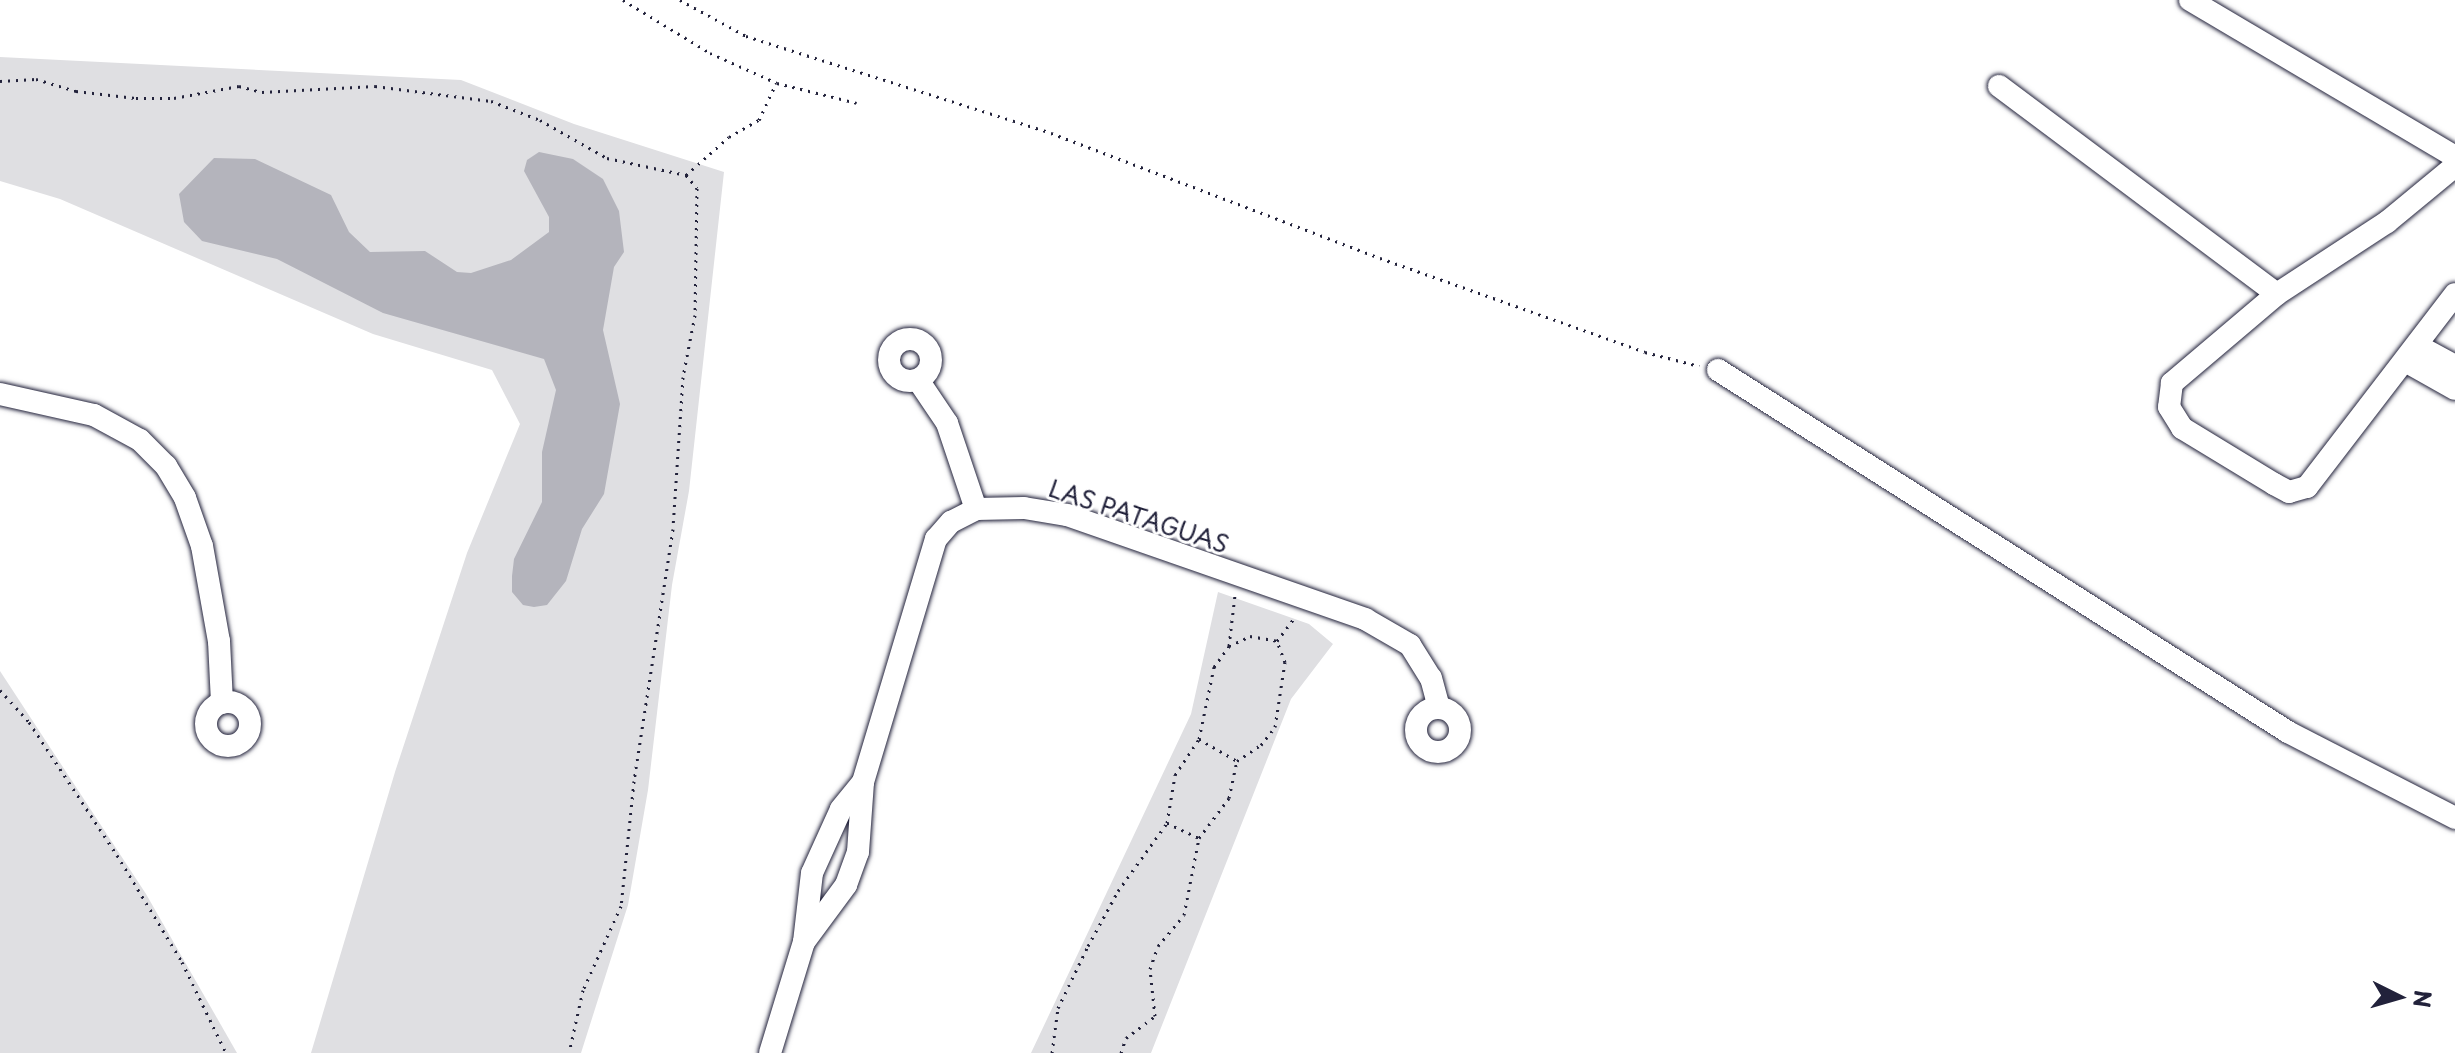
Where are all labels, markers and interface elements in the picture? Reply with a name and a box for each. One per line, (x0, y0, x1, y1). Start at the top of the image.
street label: LAS PATAGUAS (1045, 473, 1233, 559)
north arrow (2359, 957, 2439, 1037)
text: N (2406, 989, 2441, 1009)

